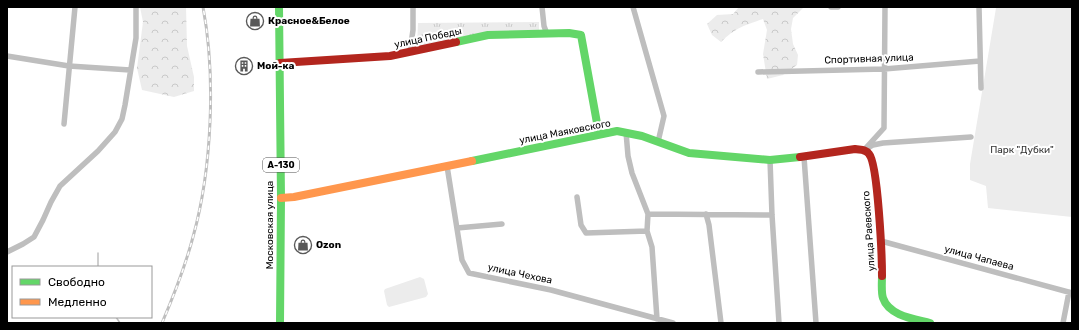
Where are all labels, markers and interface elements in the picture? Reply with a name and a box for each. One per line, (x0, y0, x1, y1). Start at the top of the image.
shop icon: Красное&Белое (245, 11, 265, 31)
place label: Красное&Белое (268, 15, 350, 27)
street label: улица Победы (393, 25, 463, 51)
street label: Спортивная улица (824, 51, 914, 67)
building icon: Мой-ка (234, 56, 254, 76)
place label: Мой-ка (257, 60, 295, 72)
street label: улица Маяковского (518, 117, 612, 147)
park label: Парк "Дубки" (990, 144, 1054, 156)
road number: А-130 (263, 158, 299, 172)
street label: Московская улица (264, 181, 276, 269)
street label: улица Раевского (860, 190, 878, 272)
shop icon: Ozon (293, 235, 313, 255)
place label: Ozon (316, 239, 341, 251)
street label: улица Чапаева (943, 243, 1015, 273)
street label: улица Чехова (487, 261, 553, 287)
legend (12, 266, 152, 318)
text: Свободно (48, 275, 105, 289)
text: Медленно (48, 295, 107, 309)

